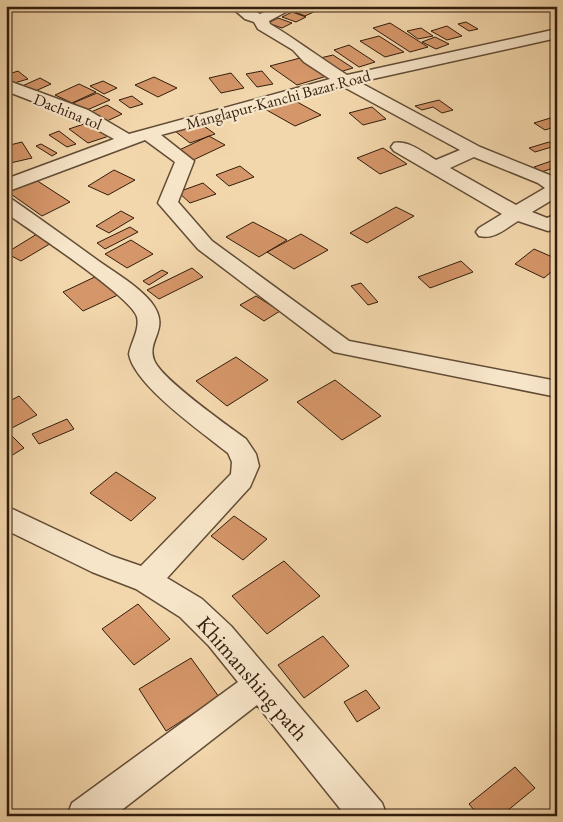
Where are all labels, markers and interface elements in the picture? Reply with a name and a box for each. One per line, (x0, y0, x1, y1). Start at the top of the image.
street label: Manglapur-Kanchi Bazar Road (184, 65, 374, 134)
street label: Dachina tol (31, 88, 105, 135)
street label: Khimanshing path (190, 610, 315, 747)

